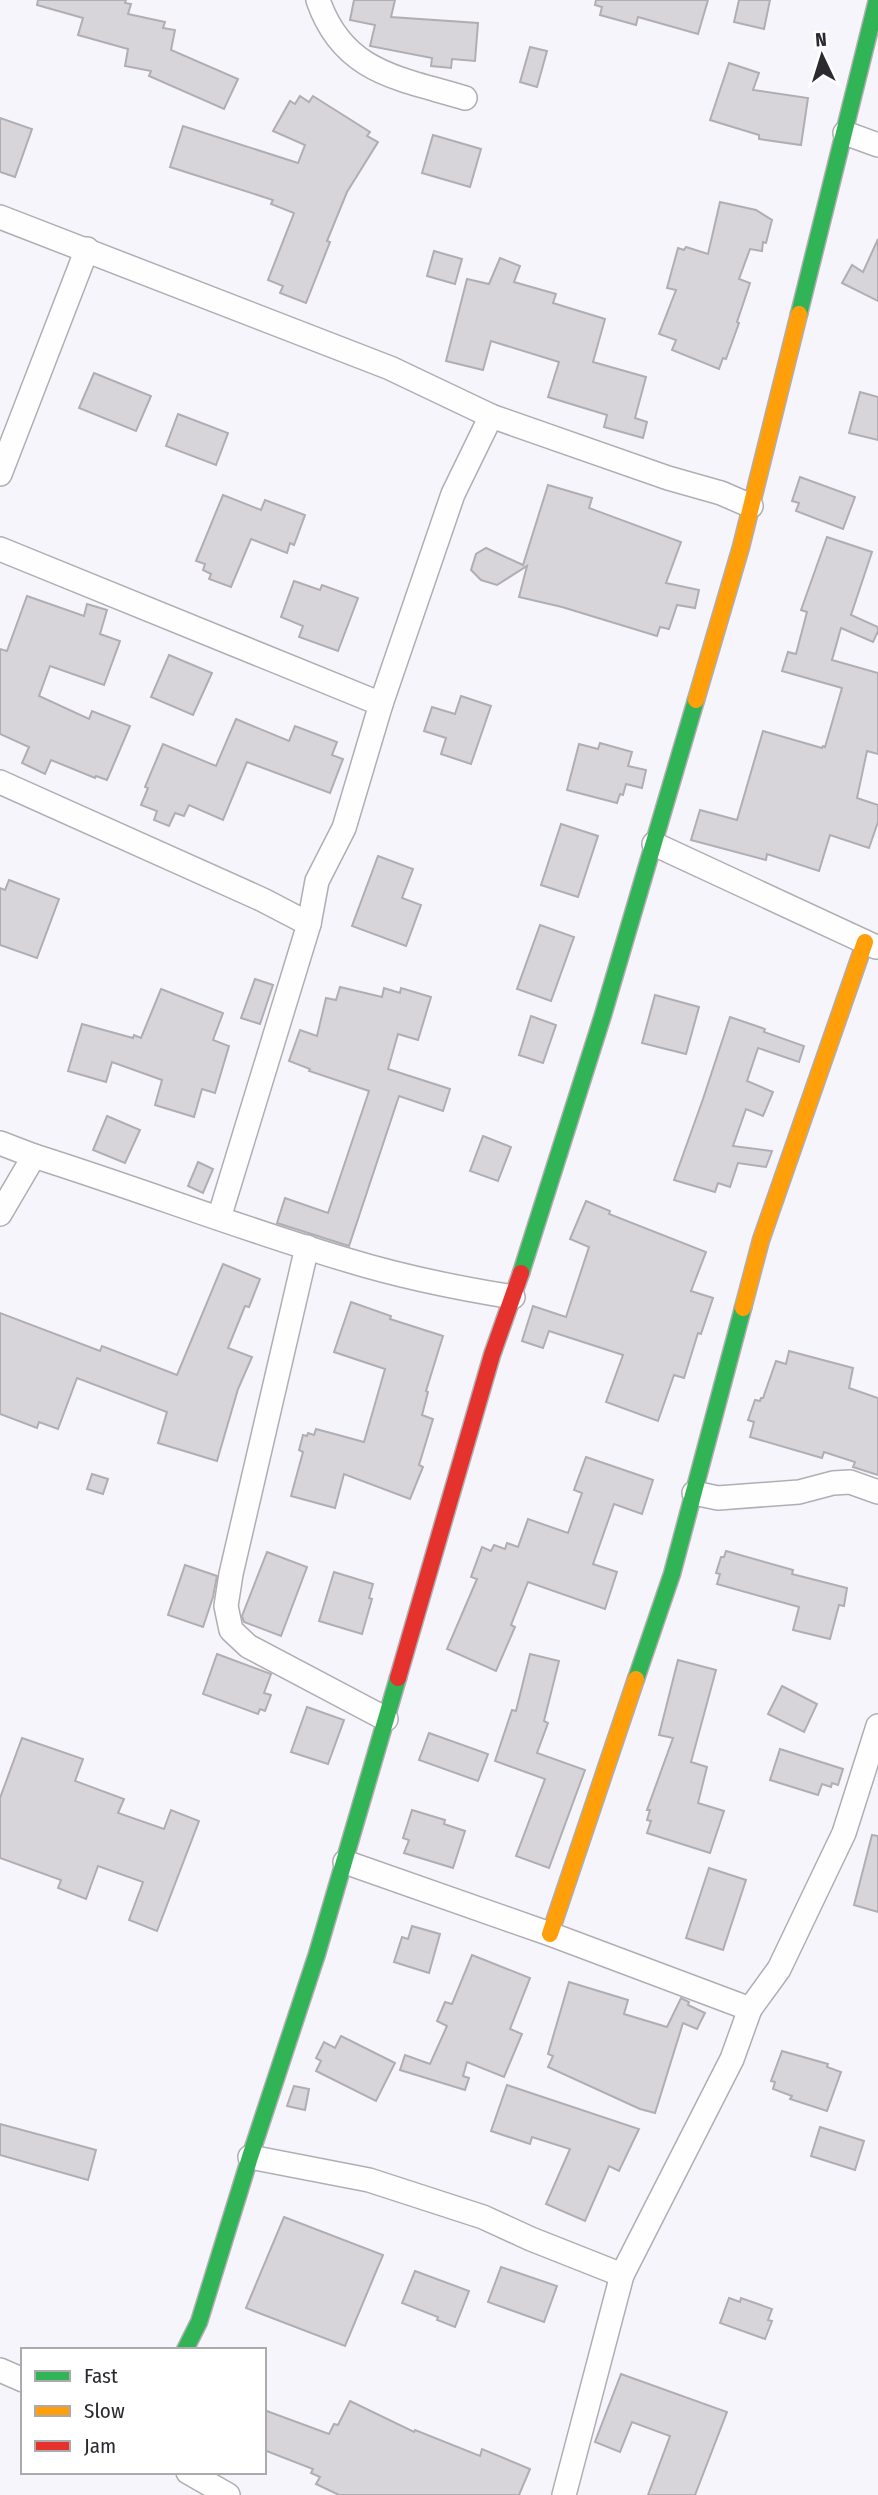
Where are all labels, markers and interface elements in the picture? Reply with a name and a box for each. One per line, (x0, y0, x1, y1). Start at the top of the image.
north arrow (787, 21, 857, 91)
text: N (814, 28, 827, 51)
legend (21, 2348, 266, 2474)
text: Fast (84, 2363, 118, 2389)
text: Slow (84, 2398, 125, 2424)
text: Jam (84, 2433, 116, 2459)

